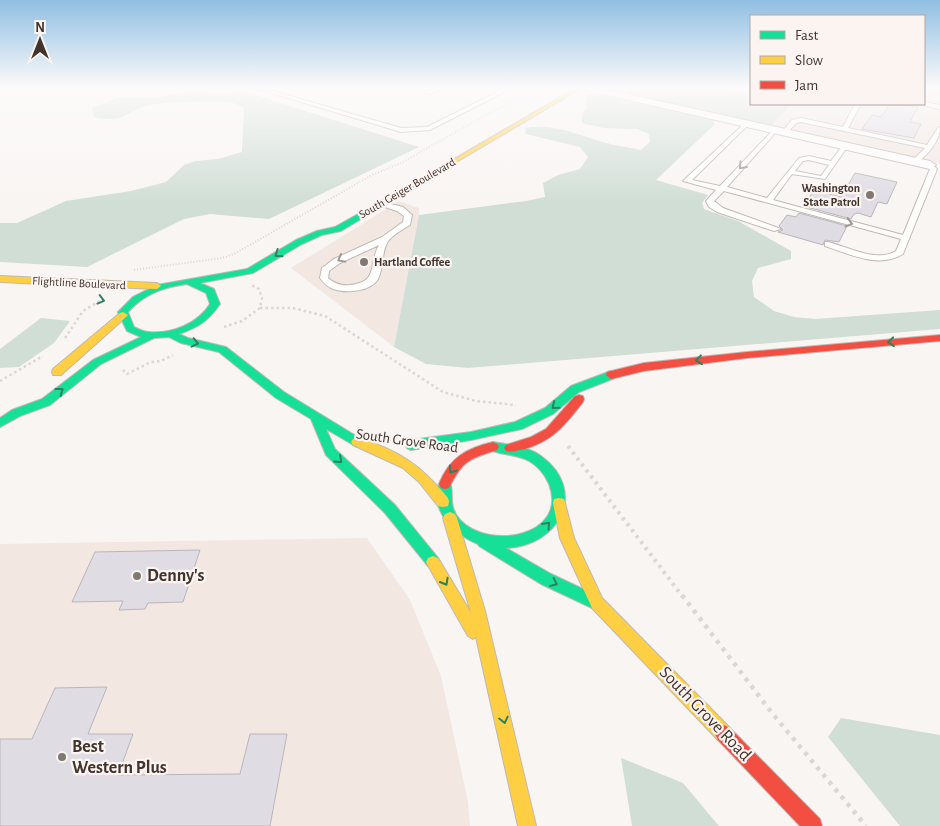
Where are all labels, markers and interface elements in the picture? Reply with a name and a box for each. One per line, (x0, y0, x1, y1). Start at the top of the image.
north arrow (15, 15, 65, 65)
legend (750, 15, 925, 105)
text: N (35, 21, 45, 35)
text: Fast (795, 28, 819, 43)
text: Slow (795, 53, 823, 68)
text: Jam (795, 78, 818, 93)
street label: South Geiger Boulevard (357, 155, 457, 221)
one-way arrow (739, 160, 748, 169)
place label: Washington State Patrol (801, 182, 860, 208)
marker: Washington State Patrol (864, 189, 876, 201)
one-way arrow (845, 217, 854, 228)
one-way arrow (274, 248, 283, 257)
one-way arrow (338, 253, 347, 263)
marker: Hartland Coffee (358, 256, 370, 268)
place label: Hartland Coffee (374, 256, 451, 268)
street label: Flightline Boulevard (32, 275, 126, 291)
one-way arrow (96, 295, 104, 305)
one-way arrow (887, 336, 895, 347)
one-way arrow (191, 337, 200, 348)
one-way arrow (695, 355, 703, 365)
one-way arrow (54, 389, 63, 397)
one-way arrow (551, 400, 561, 409)
street label: South Grove Road (355, 426, 459, 456)
one-way arrow (333, 454, 342, 463)
one-way arrow (449, 464, 458, 474)
one-way arrow (541, 522, 550, 531)
place label: Denny's (147, 567, 205, 585)
marker: Denny's (131, 570, 143, 582)
one-way arrow (549, 576, 558, 587)
one-way arrow (439, 577, 449, 586)
street label: South Grove Road (656, 663, 754, 765)
one-way arrow (498, 716, 508, 725)
place label: Best Western Plus (72, 738, 167, 777)
marker: Best Western Plus (56, 751, 68, 763)

